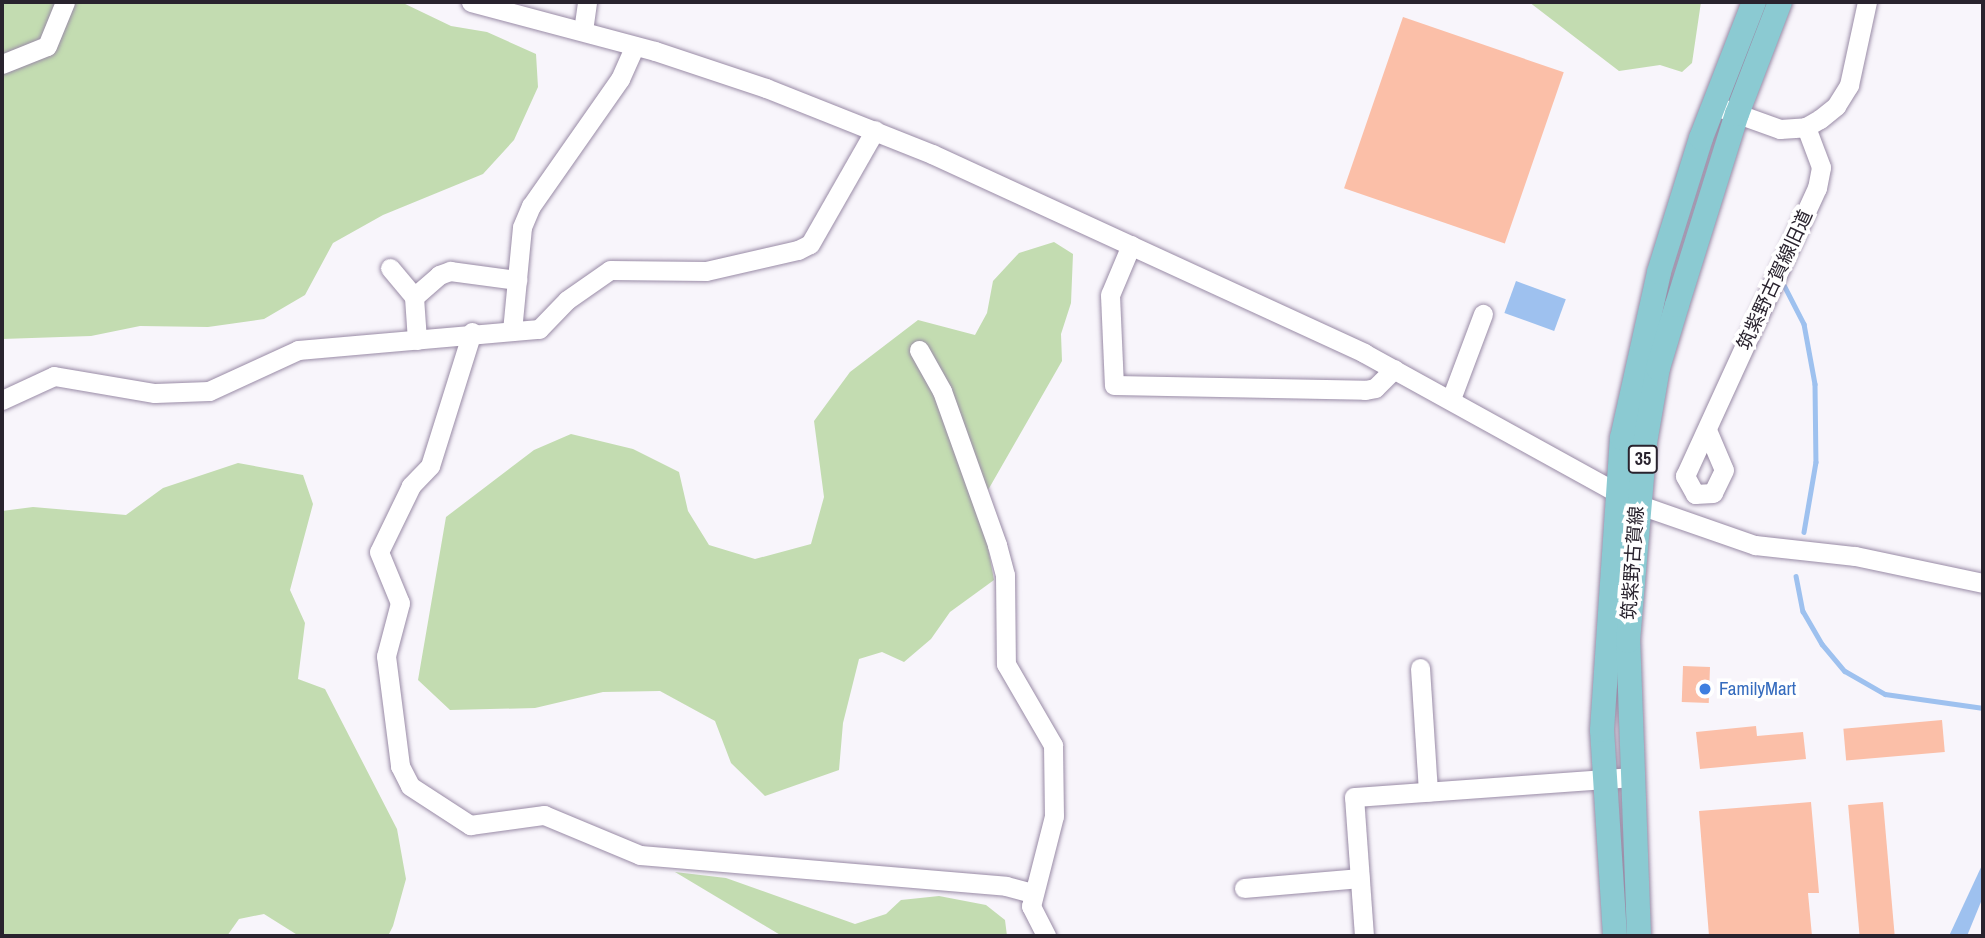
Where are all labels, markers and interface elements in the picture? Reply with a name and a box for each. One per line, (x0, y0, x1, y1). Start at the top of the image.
street label: 筑紫野古賀線旧道 (1733, 206, 1817, 354)
road number: 35 (1627, 444, 1659, 474)
street label: 筑紫野古賀線 (1618, 505, 1648, 621)
place label: FamilyMart (1719, 678, 1796, 700)
marker: FamilyMart (1697, 681, 1713, 697)

